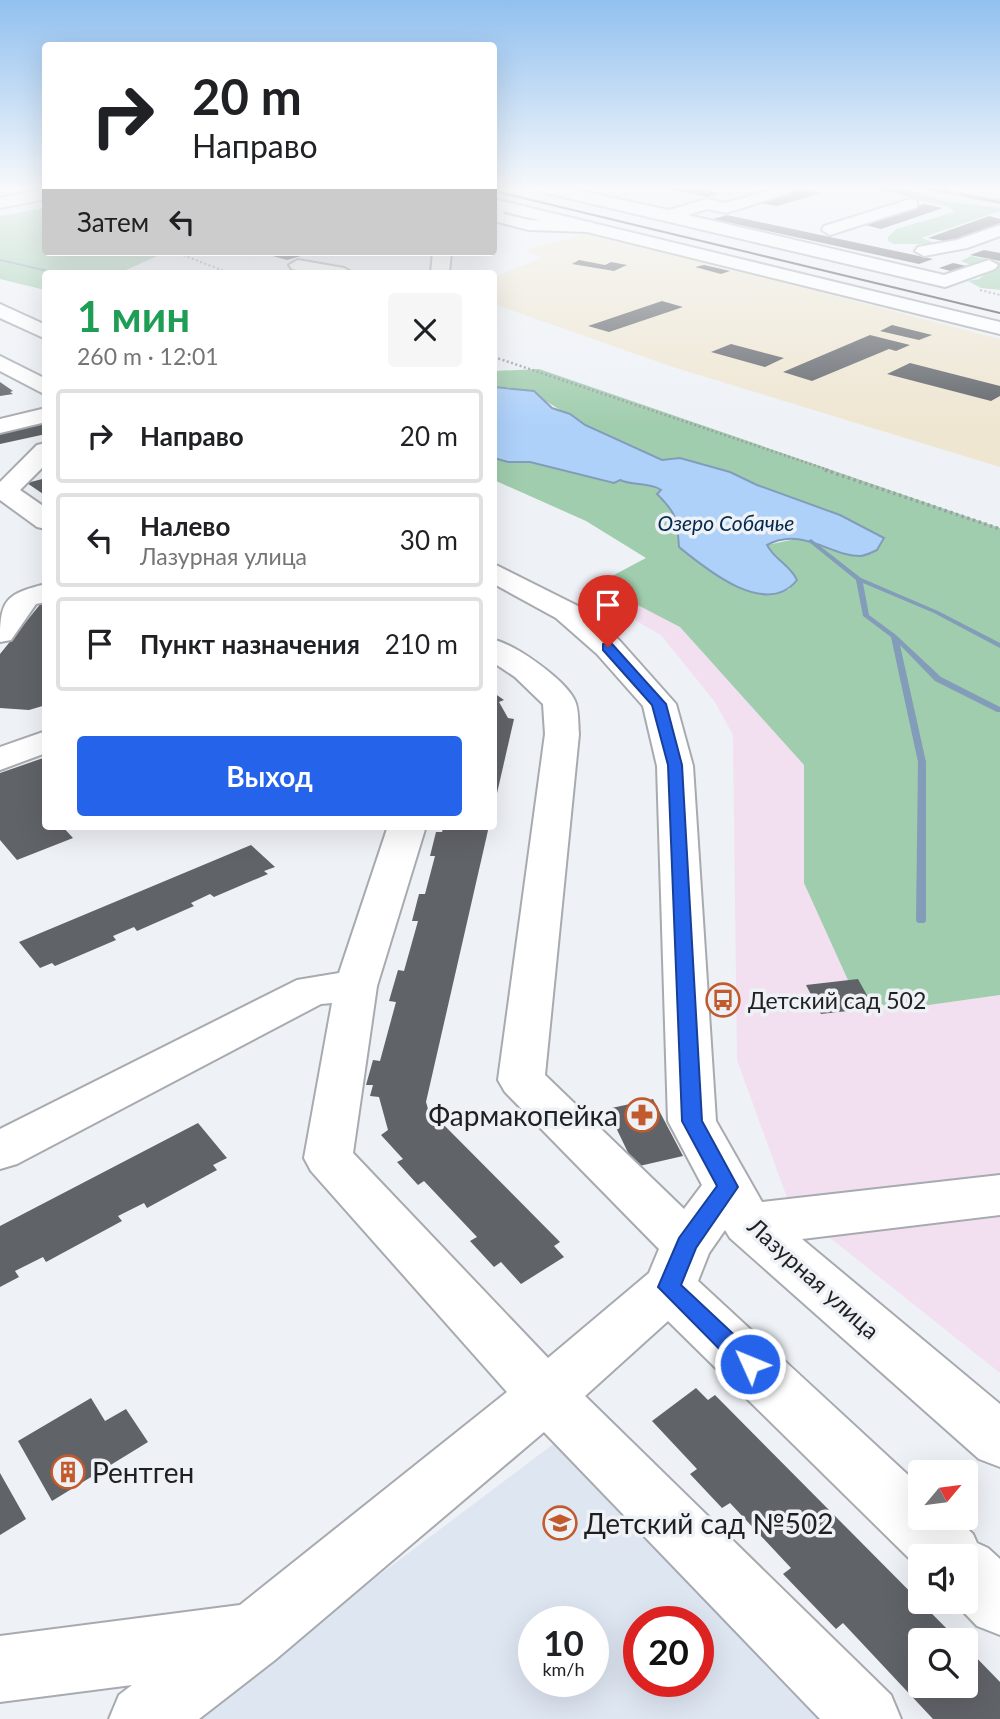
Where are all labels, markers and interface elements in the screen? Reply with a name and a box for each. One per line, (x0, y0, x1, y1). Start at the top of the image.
text: 20 m (192, 67, 302, 125)
icon: right (77, 70, 168, 161)
text: Направо (192, 126, 318, 165)
icon: left (163, 203, 201, 241)
text: Затем (77, 206, 149, 238)
text: 1 мин (77, 291, 190, 341)
button: close (388, 293, 462, 367)
text: 260 m · 12:01 (77, 342, 219, 370)
icon: right (81, 417, 119, 455)
text: Направо (140, 420, 244, 452)
text: 20 m (400, 420, 458, 452)
text: Налево (140, 510, 230, 542)
water label: Озеро Собачье (658, 510, 794, 535)
icon: left (81, 521, 119, 559)
text: 30 m (400, 524, 458, 556)
text: Лазурная улица (140, 542, 307, 570)
pin (578, 575, 638, 647)
icon: arrive (589, 586, 627, 624)
icon: arrive (81, 625, 119, 663)
text: Пункт назначения (140, 628, 360, 660)
text: 210 m (385, 628, 458, 660)
button: Выход (77, 736, 462, 816)
bus stop icon: Детский сад 502 (704, 981, 742, 1019)
place label: Детский сад 502 (748, 986, 926, 1014)
pharmacy icon: Фармакопейка (623, 1096, 661, 1134)
place label: Фармакопейка (428, 1098, 618, 1132)
street label: Лазурная улица (742, 1211, 885, 1344)
position arrow (713, 1327, 787, 1401)
building icon: Рентген (49, 1453, 87, 1491)
place label: Рентген (92, 1455, 194, 1489)
north arrow (908, 1460, 978, 1530)
map controls (908, 1460, 978, 1698)
school or university icon: Детский сад №502 (541, 1504, 579, 1542)
place label: Детский сад №502 (584, 1506, 833, 1540)
button: sound (908, 1544, 978, 1614)
speed limit sign: 20 (623, 1606, 714, 1697)
text: 10 (543, 1621, 584, 1663)
button: search (908, 1628, 978, 1698)
text: km/h (542, 1658, 585, 1680)

